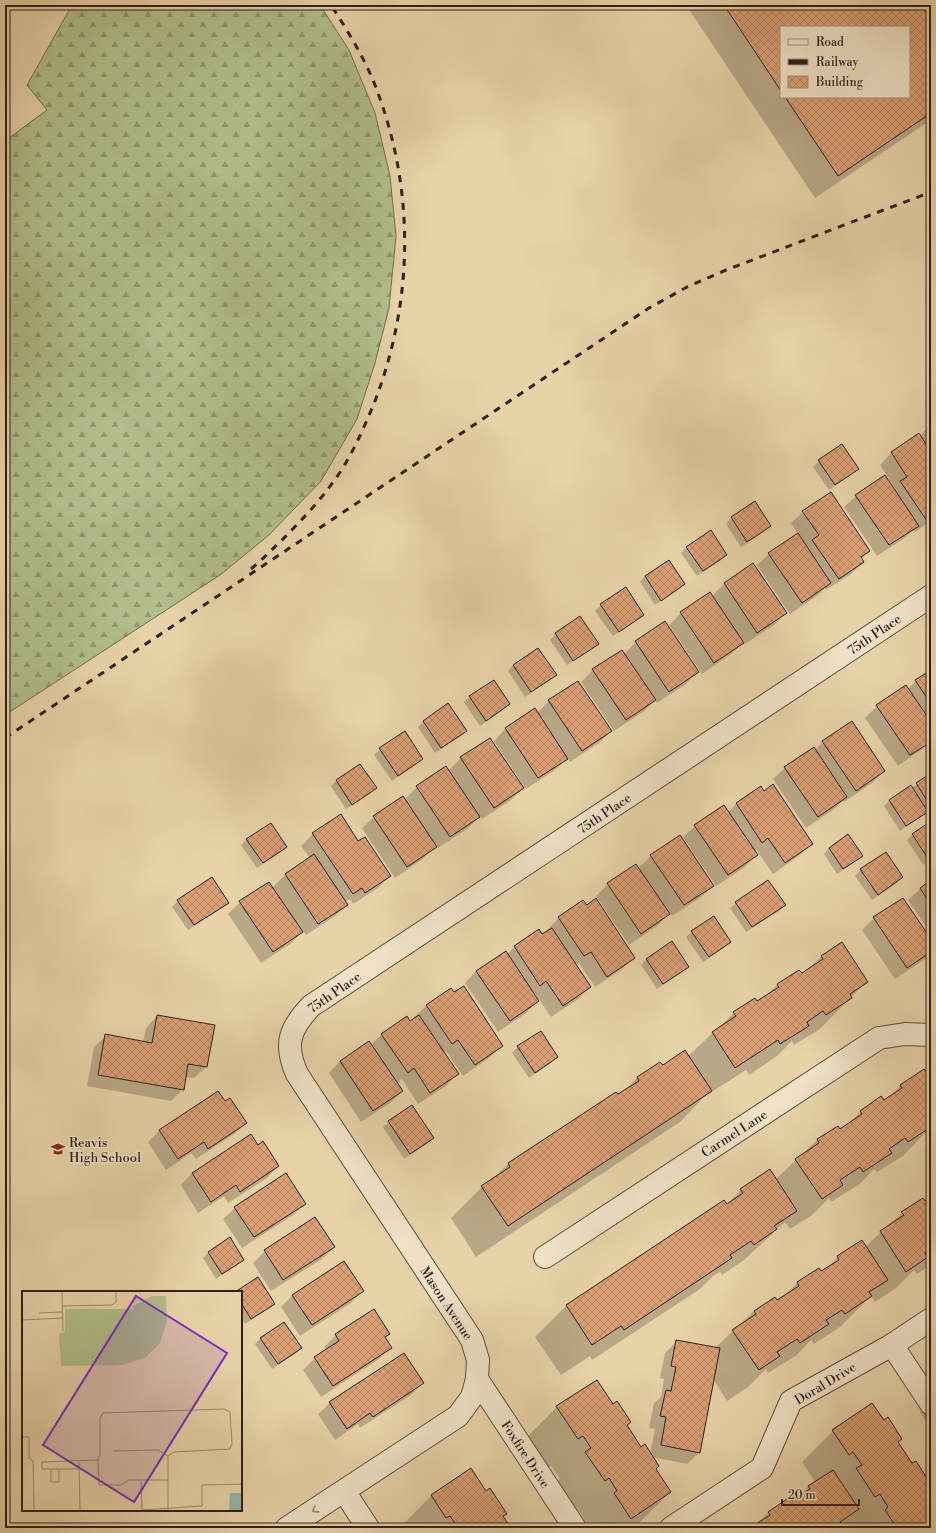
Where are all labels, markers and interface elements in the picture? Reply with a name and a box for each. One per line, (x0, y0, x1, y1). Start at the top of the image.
legend (780, 26, 910, 98)
text: Road (816, 35, 844, 50)
text: Railway (816, 55, 858, 70)
text: Building (815, 75, 864, 90)
street label: 75th Place (845, 611, 905, 659)
street label: 75th Place (575, 790, 635, 838)
street label: 75th Place (305, 968, 365, 1017)
street label: Carmel Lane (699, 1106, 771, 1161)
place label: Reavis High School (69, 1135, 141, 1166)
school or university icon: Reavis High School (50, 1141, 66, 1157)
street label: Mason Avenue (416, 1264, 476, 1344)
inset map (22, 1291, 242, 1511)
street label: Doral Drive (792, 1359, 860, 1409)
street label: Foxfire Drive (497, 1418, 553, 1492)
scale bar (782, 1481, 859, 1507)
text: 20 m (788, 1488, 816, 1503)
one-way arrow (313, 1505, 320, 1512)

